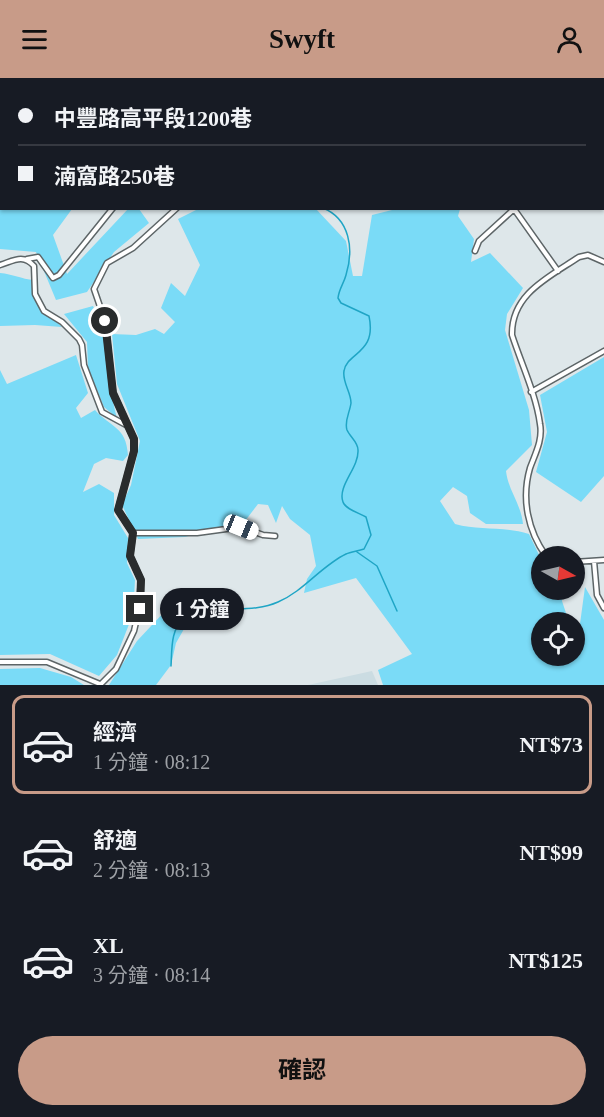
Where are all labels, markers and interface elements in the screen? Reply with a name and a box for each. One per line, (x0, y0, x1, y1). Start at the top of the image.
icon: menu (18, 23, 51, 56)
icon: person (553, 23, 586, 56)
text: Swyft (269, 24, 335, 54)
text: 中豐路高平段1200巷 (54, 106, 252, 131)
text: 湳窩路250巷 (54, 164, 175, 189)
route start (91, 307, 118, 334)
car (221, 512, 261, 542)
north arrow (531, 546, 585, 600)
map controls (531, 546, 585, 666)
callout: 1 分鐘 (161, 588, 245, 630)
route end (126, 595, 153, 622)
text: 1 分鐘 (175, 598, 230, 620)
button: locate (531, 612, 585, 666)
icon: car (21, 718, 75, 772)
text: 經濟 (93, 720, 137, 745)
text: NT$73 (519, 732, 583, 757)
text: 1 分鐘 · 08:12 (93, 751, 210, 773)
icon: car (21, 826, 75, 880)
text: 舒適 (93, 828, 137, 853)
text: NT$99 (519, 840, 583, 865)
text: 2 分鐘 · 08:13 (93, 859, 210, 881)
text: XL (93, 933, 124, 958)
icon: car (21, 934, 75, 988)
text: NT$125 (508, 948, 583, 973)
text: 3 分鐘 · 08:14 (93, 964, 210, 986)
button: 確認 (18, 1036, 586, 1105)

